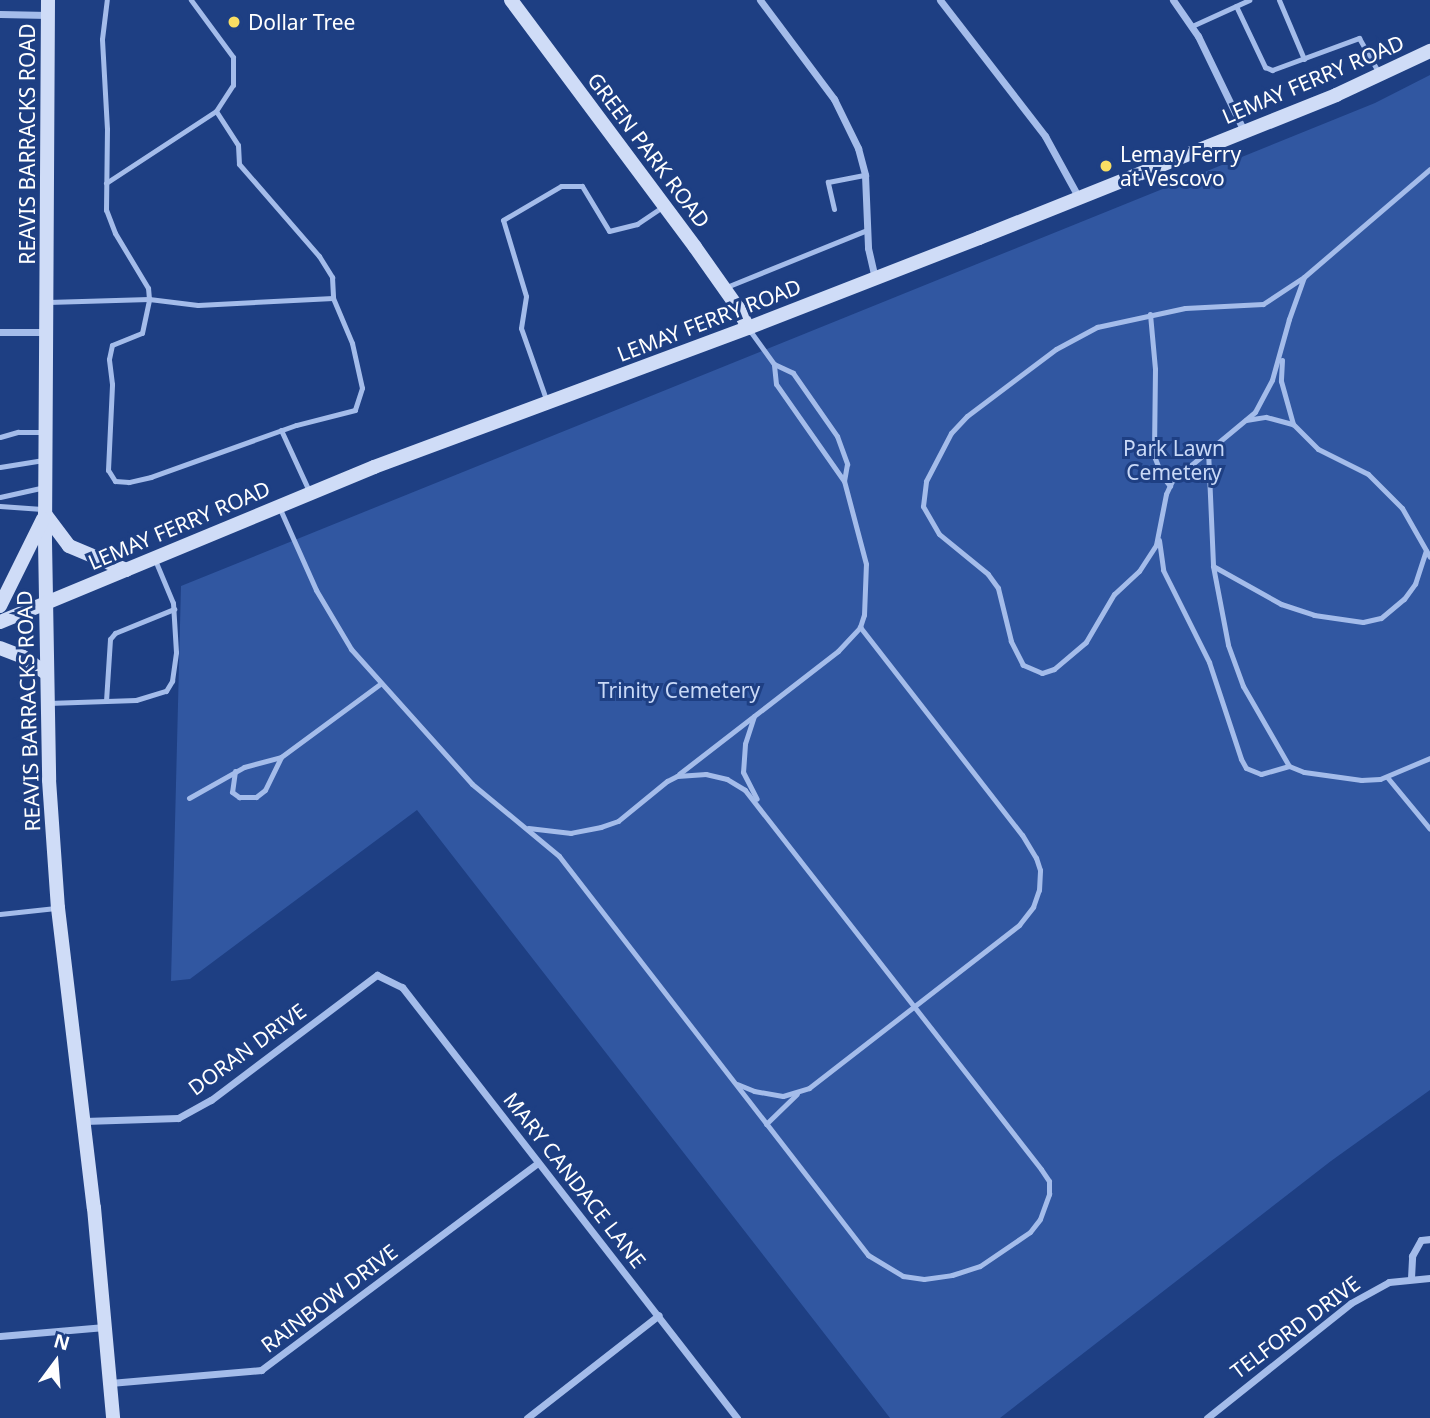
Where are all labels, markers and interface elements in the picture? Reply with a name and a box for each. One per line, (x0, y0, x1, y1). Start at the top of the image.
place label: Dollar Tree (248, 9, 355, 35)
marker: Dollar Tree (226, 14, 242, 30)
street label: REAVIS BARRACKS ROAD (14, 23, 40, 265)
street label: LEMAY FERRY ROAD (1218, 29, 1408, 129)
street label: GREEN PARK ROAD (583, 68, 715, 232)
place label: Lemay Ferry at Vescovo (1120, 141, 1241, 191)
marker: Lemay Ferry at Vescovo (1098, 158, 1114, 174)
street label: LEMAY FERRY ROAD (613, 273, 805, 367)
park label: Park Lawn Cemetery (1123, 435, 1225, 485)
street label: LEMAY FERRY ROAD (84, 475, 274, 575)
street label: REAVIS BARRACKS ROAD (11, 590, 45, 832)
park label: Trinity Cemetery (598, 677, 760, 703)
street label: DORAN DRIVE (183, 998, 311, 1100)
street label: MARY CANDACE LANE (499, 1087, 651, 1273)
street label: RAINBOW DRIVE (256, 1239, 402, 1357)
street label: TELFORD DRIVE (1225, 1270, 1365, 1384)
north arrow (21, 1327, 91, 1397)
text: N (51, 1327, 73, 1356)

